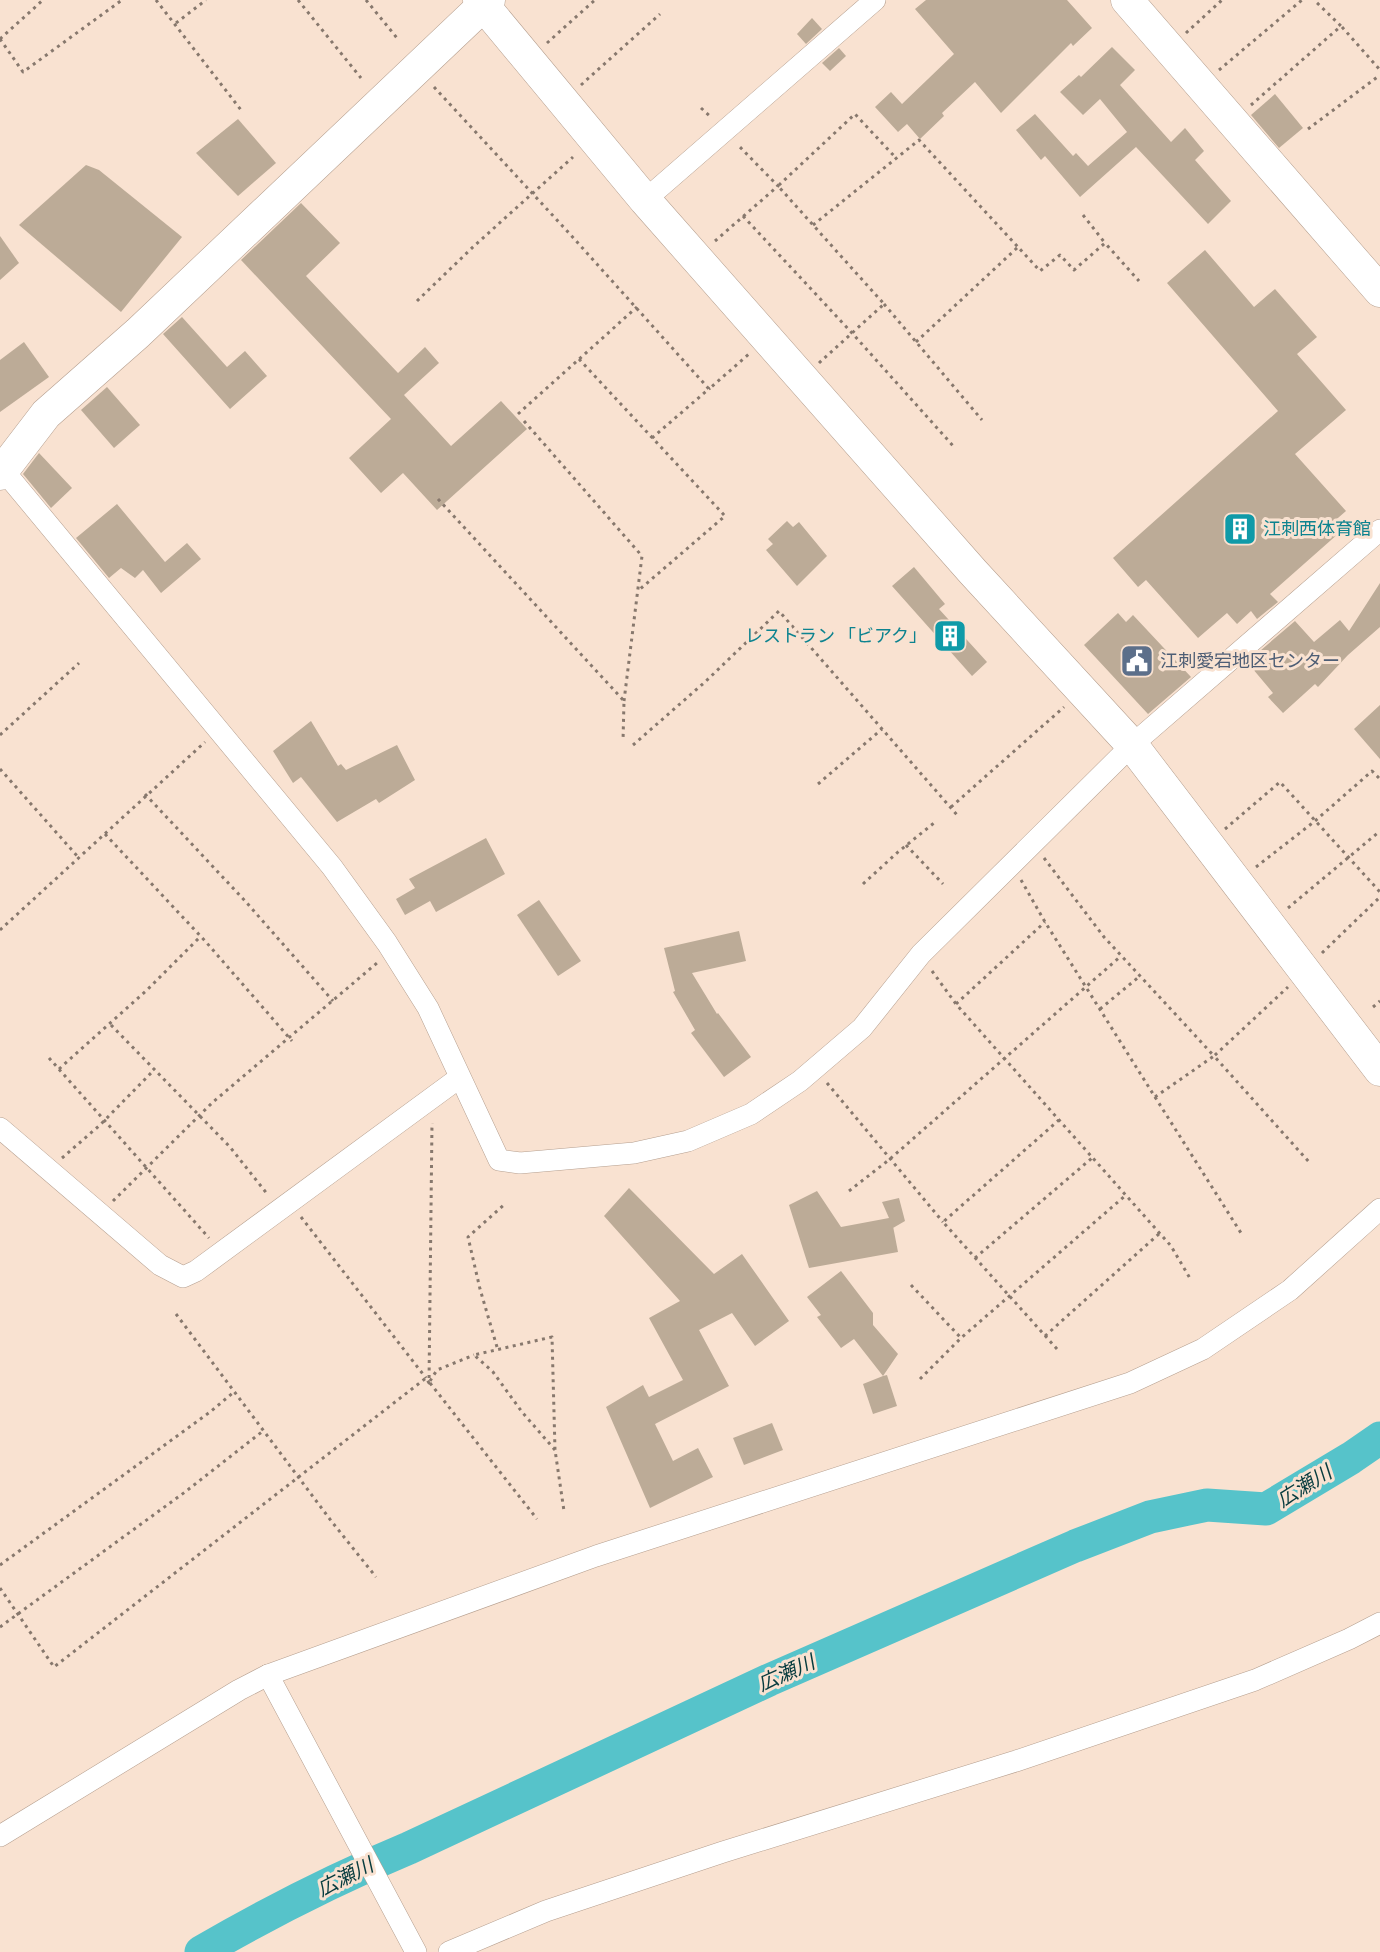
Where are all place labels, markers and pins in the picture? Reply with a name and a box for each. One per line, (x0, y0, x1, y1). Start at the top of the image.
building icon: 江刺西体育館 (1222, 511, 1258, 547)
place label: 江刺西体育館 (1263, 520, 1371, 539)
building icon: レストラン 「ビアク」 (932, 618, 968, 654)
place label: レストラン 「ビアク」 (745, 627, 927, 646)
public building icon: 江刺愛宕地区センター (1119, 643, 1155, 679)
place label: 江刺愛宕地区センター (1160, 652, 1340, 671)

